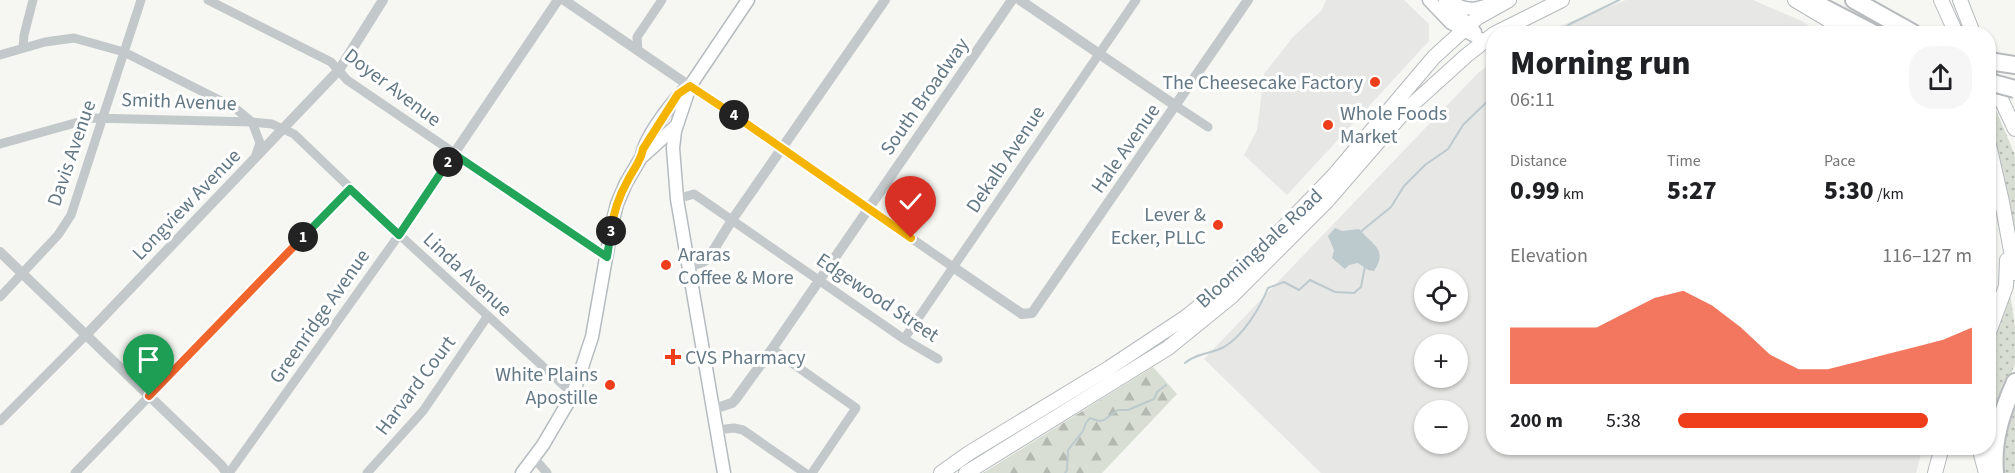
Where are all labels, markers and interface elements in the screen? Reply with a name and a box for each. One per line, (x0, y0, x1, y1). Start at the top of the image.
street label: South Broadway (874, 32, 976, 161)
text: Morning run (1510, 40, 1690, 87)
street label: Doyer Avenue (338, 42, 447, 134)
button: share (1909, 46, 1972, 109)
place label: The Cheesecake Factory (1162, 69, 1364, 97)
marker: The Cheesecake Factory (1368, 75, 1382, 89)
street label: Smith Avenue (121, 86, 237, 118)
text: 06:11 (1510, 86, 1555, 114)
street label: Davis Avenue (41, 96, 103, 210)
street label: Hale Avenue (1085, 98, 1167, 199)
pin: 4 (719, 100, 749, 130)
street label: Dekalb Avenue (960, 100, 1052, 219)
place label: Whole Foods Market (1340, 100, 1447, 151)
text: 4 (730, 104, 738, 126)
marker: Whole Foods Market (1321, 118, 1335, 132)
street label: Longview Avenue (126, 143, 247, 267)
pin: 2 (433, 147, 463, 177)
text: Distance (1510, 150, 1567, 172)
text: Time (1667, 150, 1701, 172)
text: Pace (1824, 150, 1855, 172)
text: 2 (444, 151, 452, 173)
text: 0.99 (1510, 172, 1560, 209)
text: 5:27 (1667, 172, 1717, 209)
text: 5:30 (1824, 172, 1874, 209)
pin (885, 176, 936, 238)
street label: Bloomingdale Road (1190, 183, 1329, 315)
text: km (1560, 183, 1584, 205)
text: /km (1874, 183, 1904, 205)
icon: check (894, 185, 927, 218)
place label: Lever & Ecker, PLLC (1111, 201, 1206, 252)
pin: 3 (596, 216, 626, 246)
marker: Lever & Ecker, PLLC (1211, 218, 1225, 232)
text: 3 (607, 220, 615, 242)
pin: 1 (288, 222, 318, 252)
text: 1 (299, 226, 307, 248)
street label: Linda Avenue (417, 226, 518, 323)
place label: Araras Coffee & More (678, 241, 794, 292)
text: Elevation (1510, 242, 1588, 270)
text: 116–127 m (1882, 242, 1972, 270)
street label: Greenridge Avenue (263, 244, 377, 389)
street label: Edgewood Street (811, 246, 945, 349)
marker: Araras Coffee & More (659, 258, 673, 272)
map controls (1414, 268, 1468, 454)
button: locate (1414, 268, 1468, 322)
street label: Harvard Court (369, 330, 463, 441)
pin (123, 334, 174, 396)
button: + (1414, 334, 1468, 388)
icon: arrive (132, 343, 165, 376)
place label: CVS Pharmacy (685, 344, 806, 372)
marker: CVS Pharmacy (666, 350, 680, 364)
place label: White Plains Apostille (495, 361, 598, 412)
marker: White Plains Apostille (603, 378, 617, 392)
button: − (1414, 400, 1468, 454)
text: 200 m (1510, 407, 1563, 435)
text: 5:38 (1606, 407, 1641, 435)

